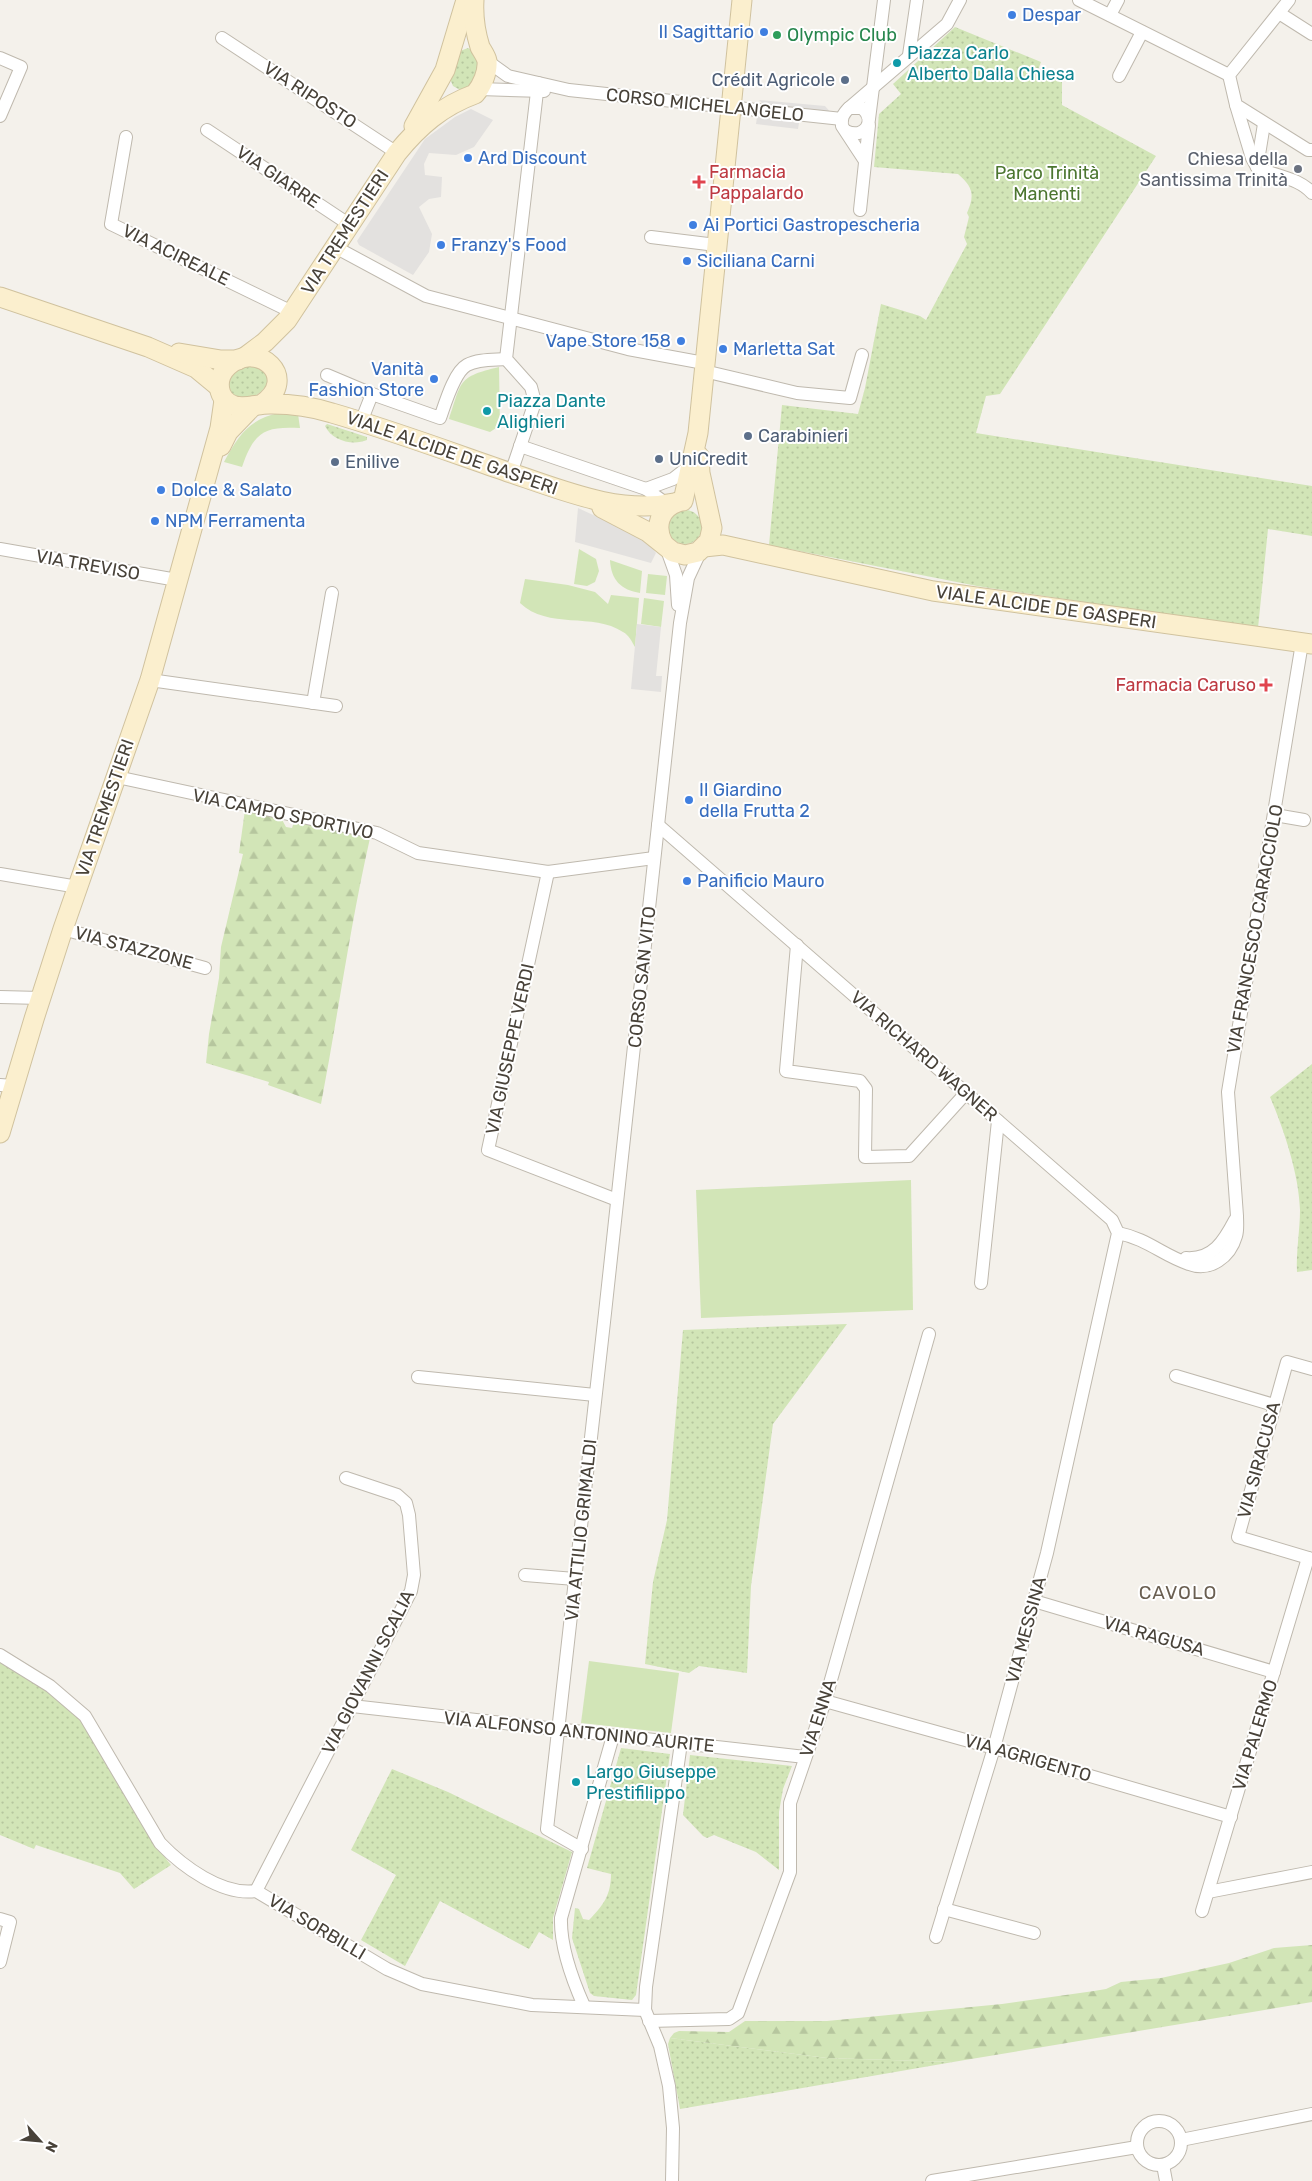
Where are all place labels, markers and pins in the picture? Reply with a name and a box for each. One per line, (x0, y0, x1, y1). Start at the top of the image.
place label: Despar (1022, 4, 1081, 26)
marker: Despar (1006, 9, 1018, 21)
place label: Il Sagittario (659, 21, 754, 43)
place label: Olympic Club (787, 24, 897, 46)
marker: Il Sagittario (758, 26, 770, 38)
marker: Olympic Club (771, 29, 783, 41)
place label: Piazza Carlo Alberto Dalla Chiesa (907, 42, 1075, 85)
marker: Piazza Carlo Alberto Dalla Chiesa (891, 57, 903, 69)
place label: Crédit Agricole (712, 69, 835, 91)
marker: Crédit Agricole (839, 74, 851, 86)
place label: Ard Discount (478, 147, 587, 169)
place label: Chiesa della Santissima Trinità (1140, 148, 1288, 191)
marker: Ard Discount (462, 152, 474, 164)
place label: Farmacia Pappalardo (709, 161, 804, 204)
marker: Chiesa della Santissima Trinità (1292, 163, 1304, 175)
marker: Farmacia Pappalardo (693, 176, 705, 188)
place label: Ai Portici Gastropescheria (703, 214, 920, 236)
marker: Ai Portici Gastropescheria (687, 219, 699, 231)
place label: Franzy's Food (451, 234, 567, 256)
marker: Franzy's Food (435, 239, 447, 251)
place label: Siciliana Carni (697, 250, 815, 272)
marker: Siciliana Carni (681, 255, 693, 267)
place label: Vape Store 158 (546, 330, 671, 352)
marker: Vape Store 158 (675, 335, 687, 347)
place label: Marletta Sat (733, 338, 835, 360)
marker: Marletta Sat (717, 343, 729, 355)
place label: Vanità Fashion Store (309, 358, 424, 401)
marker: Vanità Fashion Store (428, 373, 440, 385)
place label: Piazza Dante Alighieri (497, 390, 606, 433)
marker: Piazza Dante Alighieri (481, 405, 493, 417)
place label: Carabinieri (758, 425, 848, 447)
marker: Carabinieri (742, 430, 754, 442)
place label: UniCredit (669, 448, 748, 470)
place label: Enilive (345, 451, 400, 473)
marker: UniCredit (653, 453, 665, 465)
marker: Enilive (329, 456, 341, 468)
place label: Dolce & Salato (171, 479, 292, 501)
marker: Dolce & Salato (155, 484, 167, 496)
place label: NPM Ferramenta (165, 510, 305, 532)
marker: NPM Ferramenta (149, 515, 161, 527)
place label: Farmacia Caruso (1116, 674, 1256, 696)
marker: Farmacia Caruso (1260, 679, 1272, 691)
place label: Il Giardino della Frutta 2 (699, 779, 810, 822)
marker: Il Giardino della Frutta 2 (683, 794, 695, 806)
place label: Panificio Mauro (697, 870, 825, 892)
marker: Panificio Mauro (681, 875, 693, 887)
place label: Largo Giuseppe Prestifilippo (586, 1761, 716, 1804)
marker: Largo Giuseppe Prestifilippo (570, 1776, 582, 1788)

